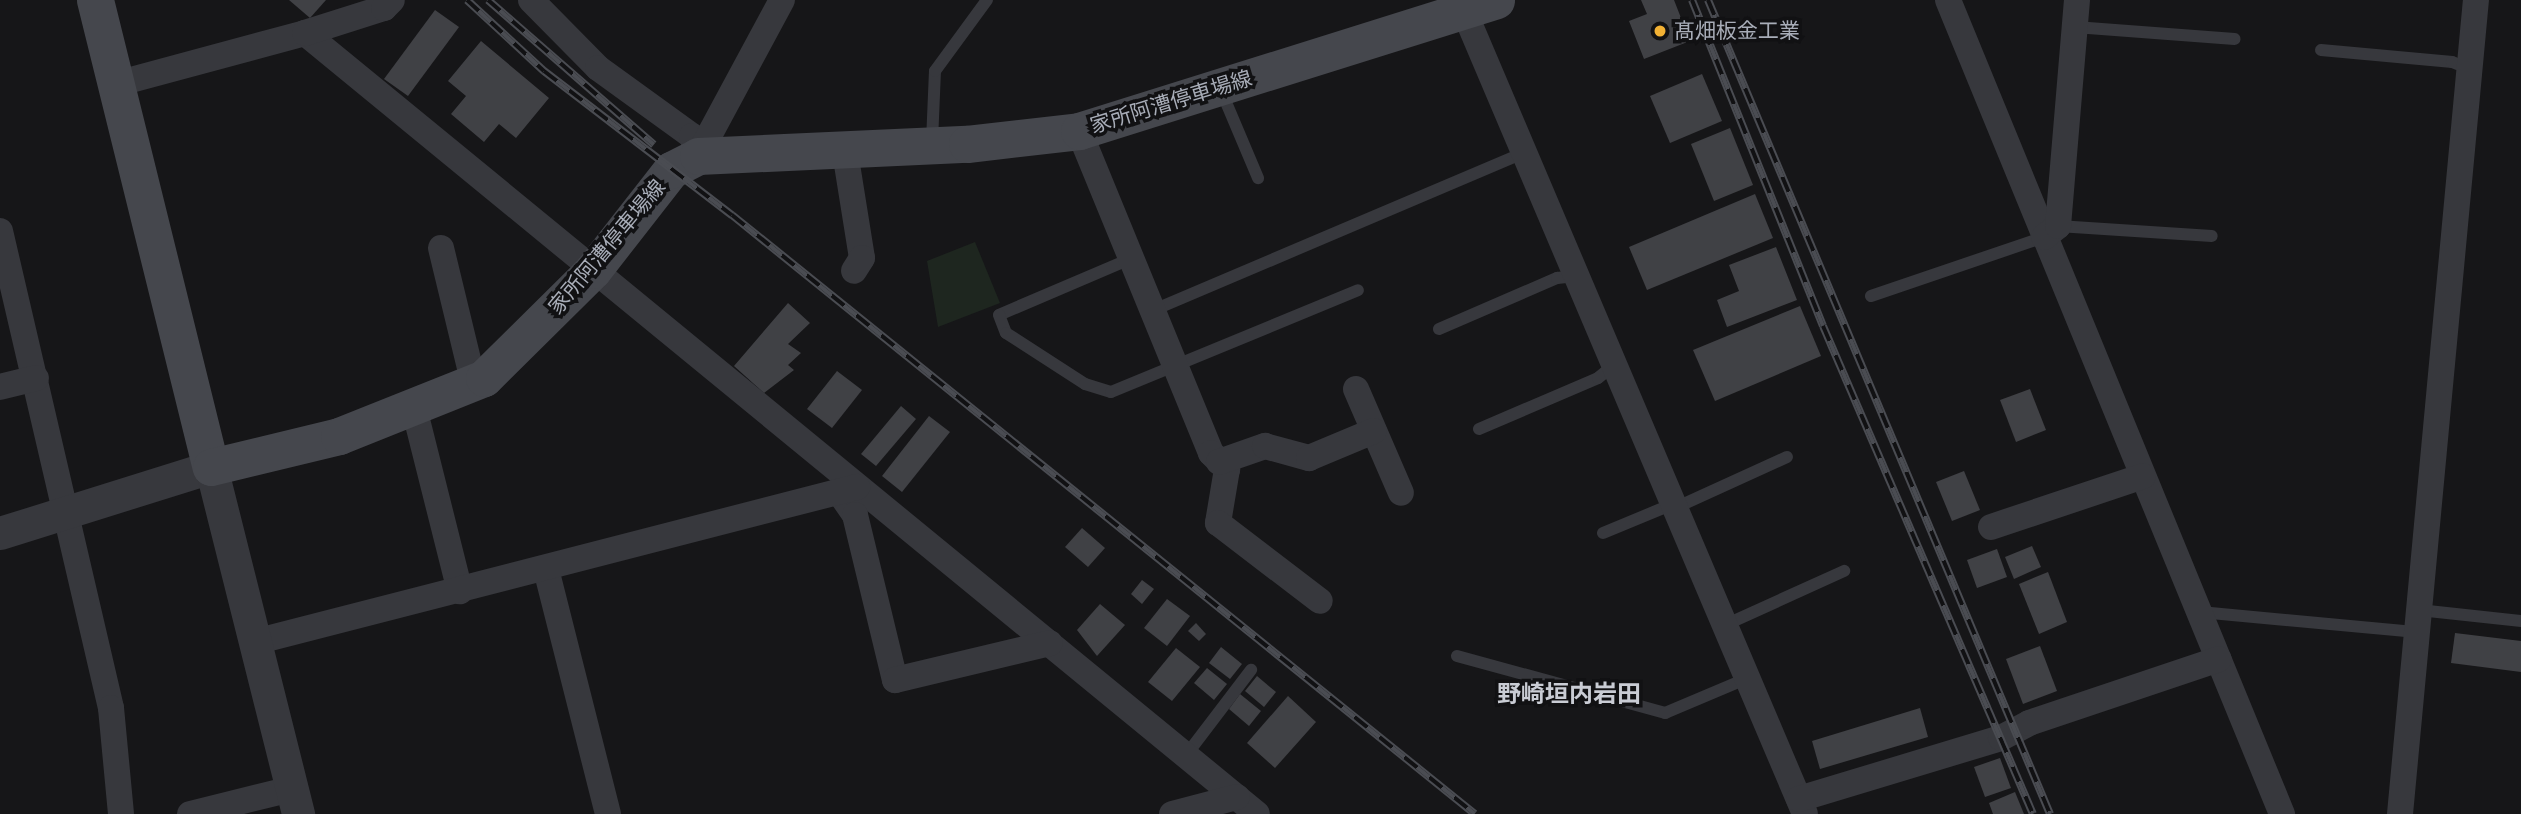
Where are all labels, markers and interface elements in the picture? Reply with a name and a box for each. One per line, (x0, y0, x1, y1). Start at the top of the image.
place label: 髙畑板金工業 (1674, 18, 1800, 44)
marker: 髙畑板金工業 (1652, 23, 1668, 39)
street label: 家所阿漕停車場線 (1087, 65, 1255, 139)
street label: 家所阿漕停車場線 (543, 175, 671, 319)
district label: 野崎垣内岩田 (1497, 680, 1641, 708)

